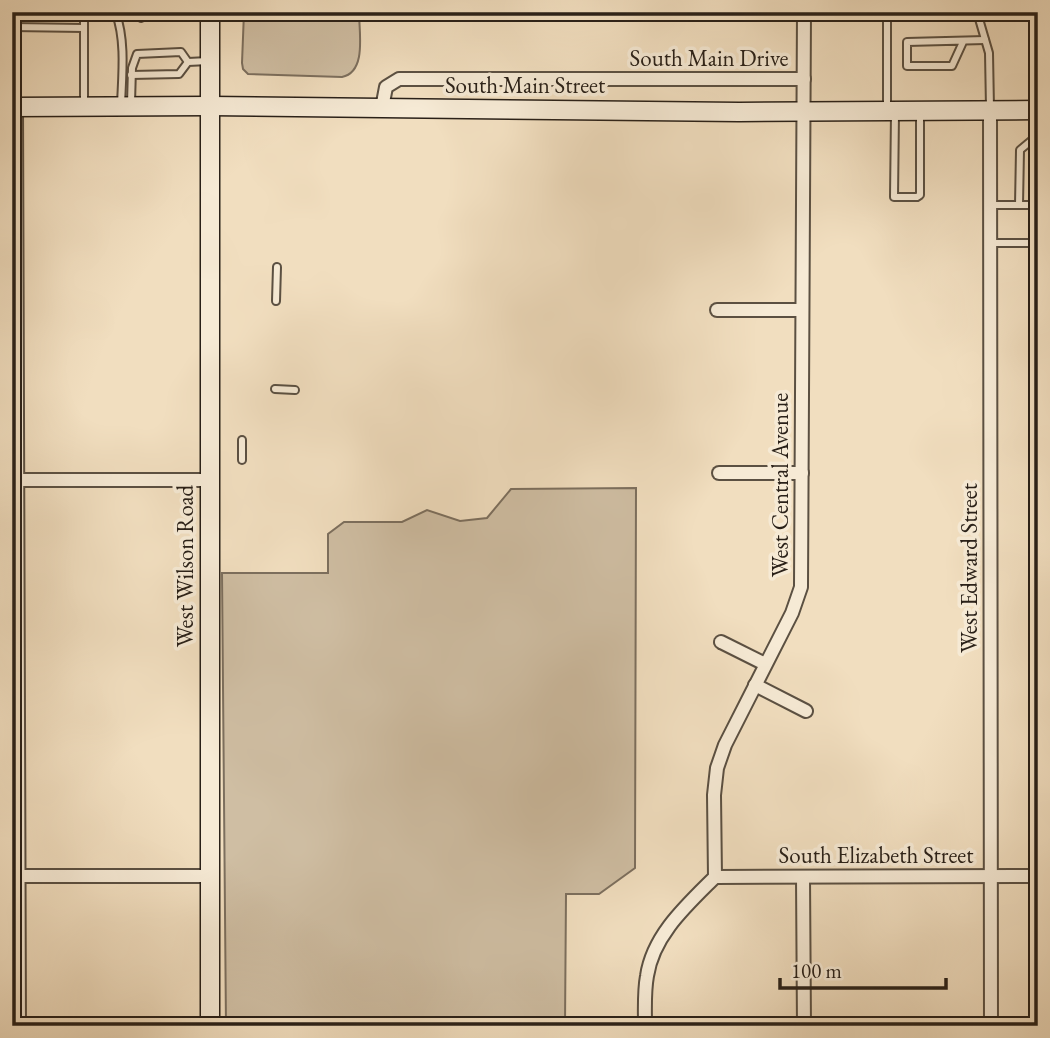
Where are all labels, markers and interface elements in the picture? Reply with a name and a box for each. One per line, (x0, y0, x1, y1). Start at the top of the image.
street label: South Main Drive (630, 43, 788, 73)
street label: South Main Street (445, 70, 606, 100)
street label: West Central Avenue (765, 393, 795, 577)
street label: West Edward Street (954, 482, 984, 653)
street label: West Wilson Road (170, 484, 200, 647)
street label: South Elizabeth Street (779, 840, 974, 870)
scale bar (780, 947, 947, 991)
text: 100 m (791, 957, 842, 984)

